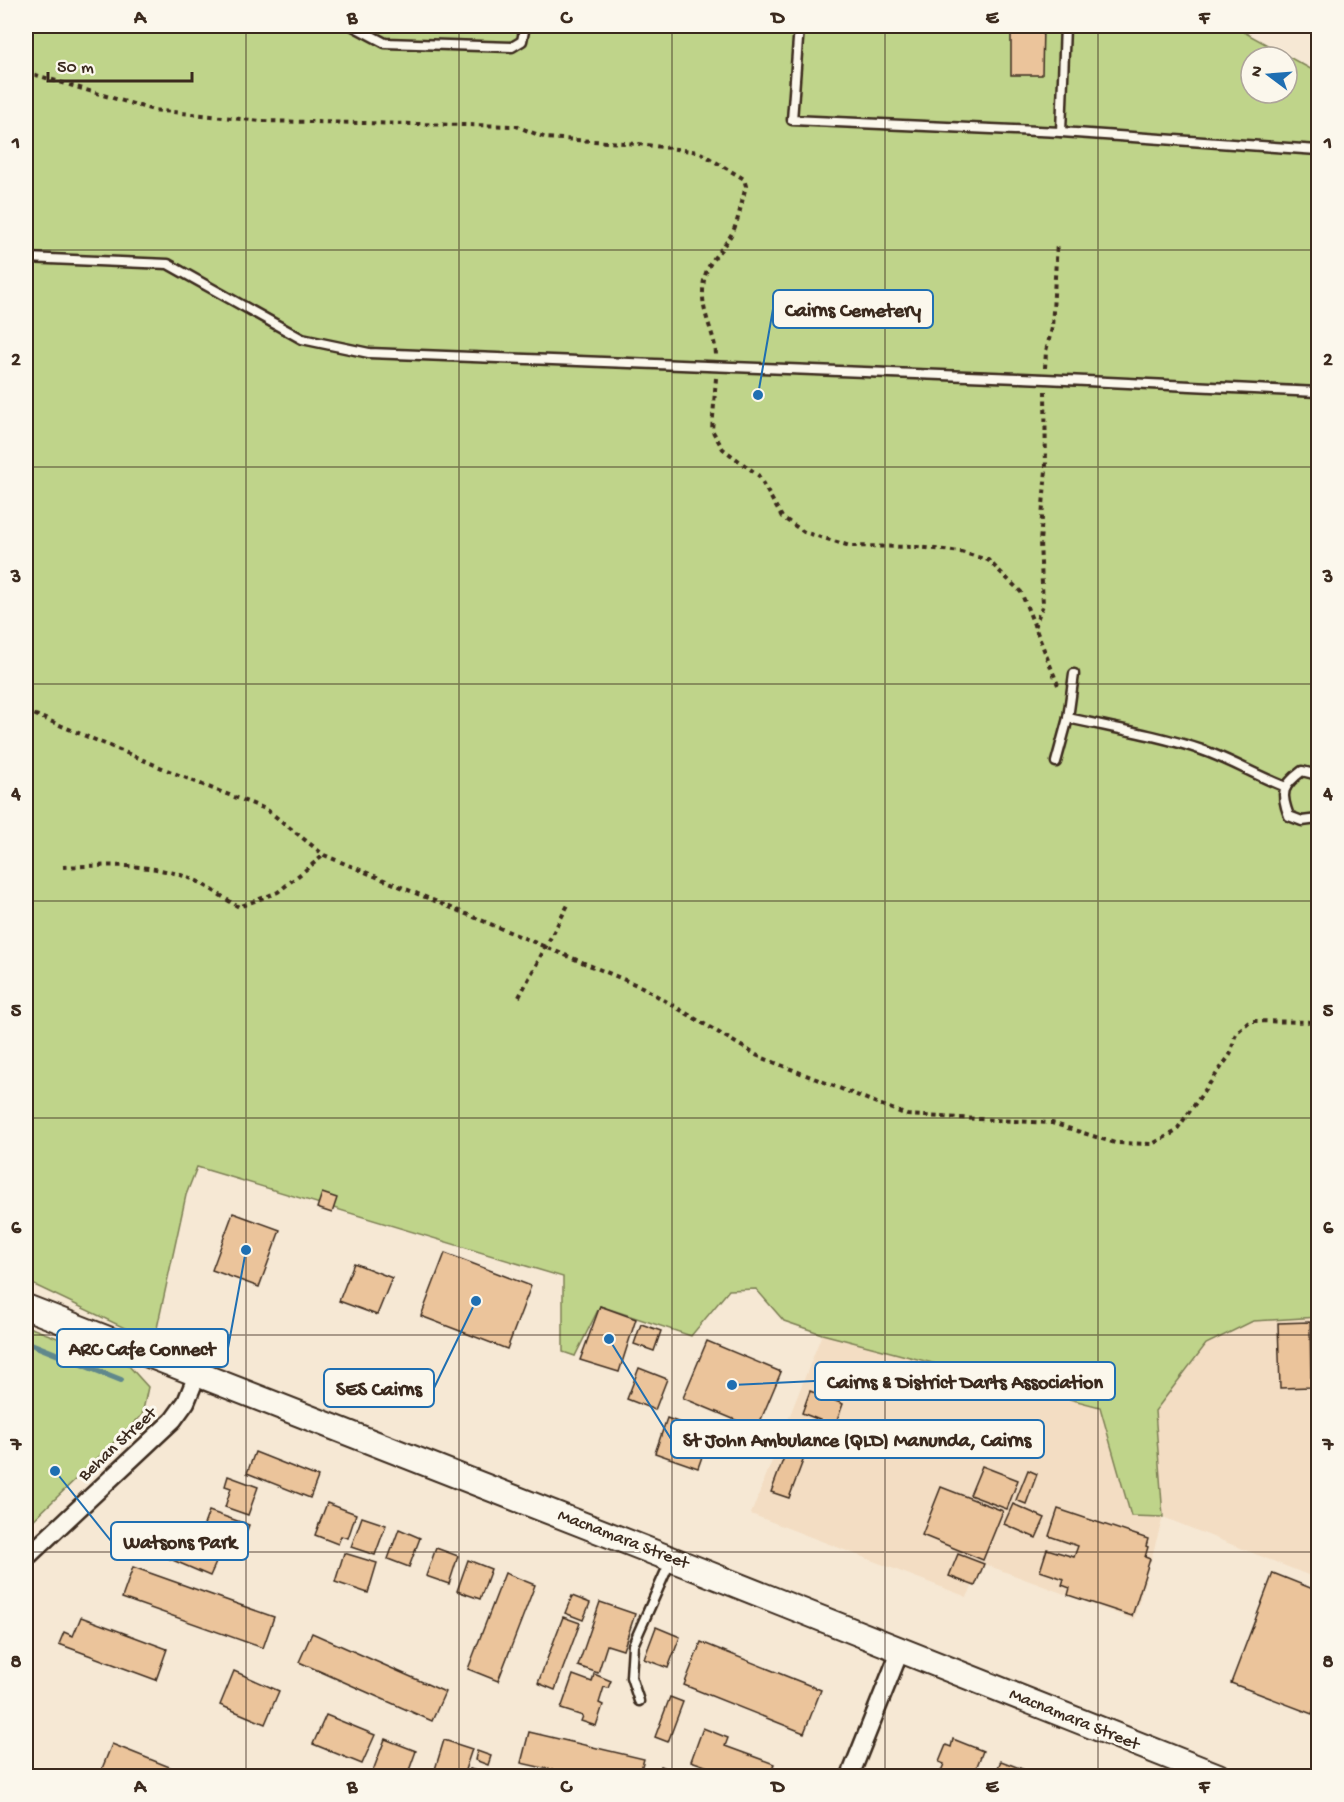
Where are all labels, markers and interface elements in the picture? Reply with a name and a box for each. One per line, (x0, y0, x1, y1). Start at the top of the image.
text: A (133, 8, 148, 31)
text: B (346, 8, 358, 31)
text: C (560, 8, 574, 31)
text: D (769, 8, 785, 31)
text: E (986, 8, 1000, 31)
text: F (1198, 8, 1211, 31)
scale bar (48, 45, 192, 83)
north arrow (1239, 45, 1299, 105)
text: 50 m (57, 58, 94, 79)
text: N (1247, 64, 1269, 79)
text: 1 (11, 133, 20, 156)
text: 1 (1323, 133, 1332, 156)
callout: Cairns Cemetery (773, 290, 933, 328)
text: Cairns Cemetery (784, 301, 921, 324)
text: 2 (11, 350, 21, 373)
text: 2 (1323, 350, 1333, 373)
text: 3 (10, 567, 21, 590)
text: 3 (1322, 567, 1333, 590)
text: 4 (10, 784, 21, 807)
text: 4 (1322, 784, 1333, 807)
text: 5 (11, 1001, 22, 1024)
text: 5 (1323, 1001, 1334, 1024)
text: 6 (11, 1218, 22, 1241)
text: 6 (1323, 1218, 1334, 1241)
callout: ARC Cafe Connect (57, 1329, 228, 1367)
text: ARC Cafe Connect (68, 1340, 217, 1363)
callout: Cairns & District Darts Association (815, 1362, 1115, 1400)
callout: SES Cairns (324, 1369, 434, 1407)
text: Cairns & District Darts Association (826, 1373, 1103, 1396)
text: SES Cairns (336, 1380, 424, 1403)
street label: Behan Street (74, 1402, 163, 1487)
callout: St John Ambulance (QLD) Manunda, Cairns (671, 1420, 1044, 1458)
text: St John Ambulance (QLD) Manunda, Cairns (683, 1431, 1033, 1454)
text: 7 (10, 1435, 23, 1458)
text: 7 (1322, 1435, 1335, 1458)
street label: Macnamara Street (555, 1505, 693, 1575)
callout: Watsons Park (111, 1522, 248, 1560)
text: Watsons Park (122, 1533, 239, 1556)
text: 8 (11, 1652, 22, 1675)
text: 8 (1323, 1652, 1334, 1675)
street label: Macnamara Street (1006, 1684, 1144, 1756)
text: A (133, 1777, 148, 1800)
text: B (346, 1777, 358, 1800)
text: C (560, 1777, 574, 1800)
text: D (769, 1777, 785, 1800)
text: E (986, 1777, 1000, 1800)
text: F (1198, 1777, 1211, 1800)

